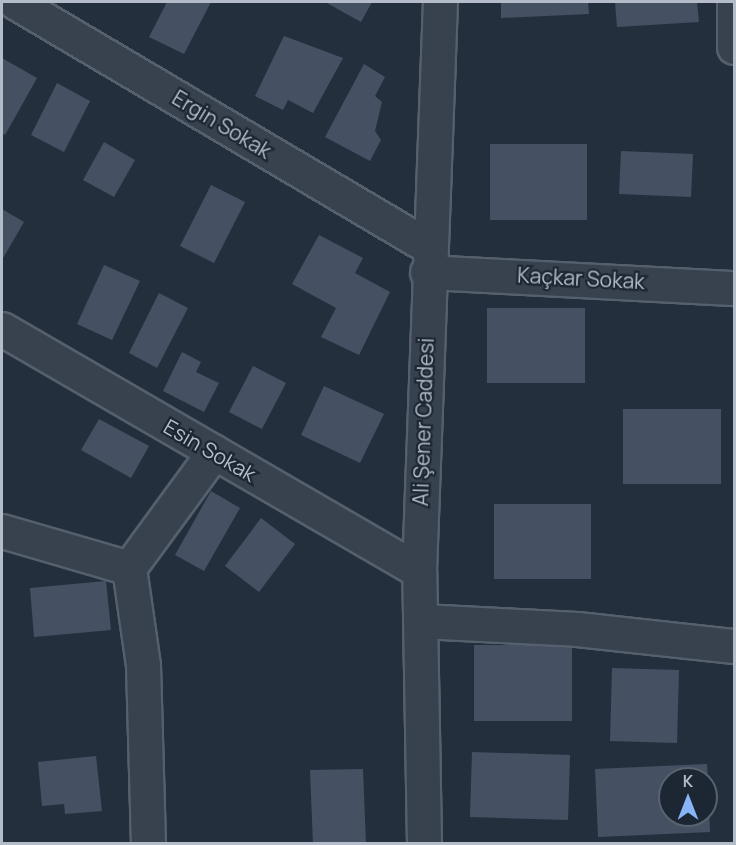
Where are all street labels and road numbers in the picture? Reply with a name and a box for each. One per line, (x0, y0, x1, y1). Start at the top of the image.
street label: Ergin Sokak (168, 85, 276, 163)
street label: Kaçkar Sokak (517, 262, 645, 294)
street label: Ali Şener Caddesi (407, 337, 439, 507)
street label: Esin Sokak (159, 413, 261, 487)

